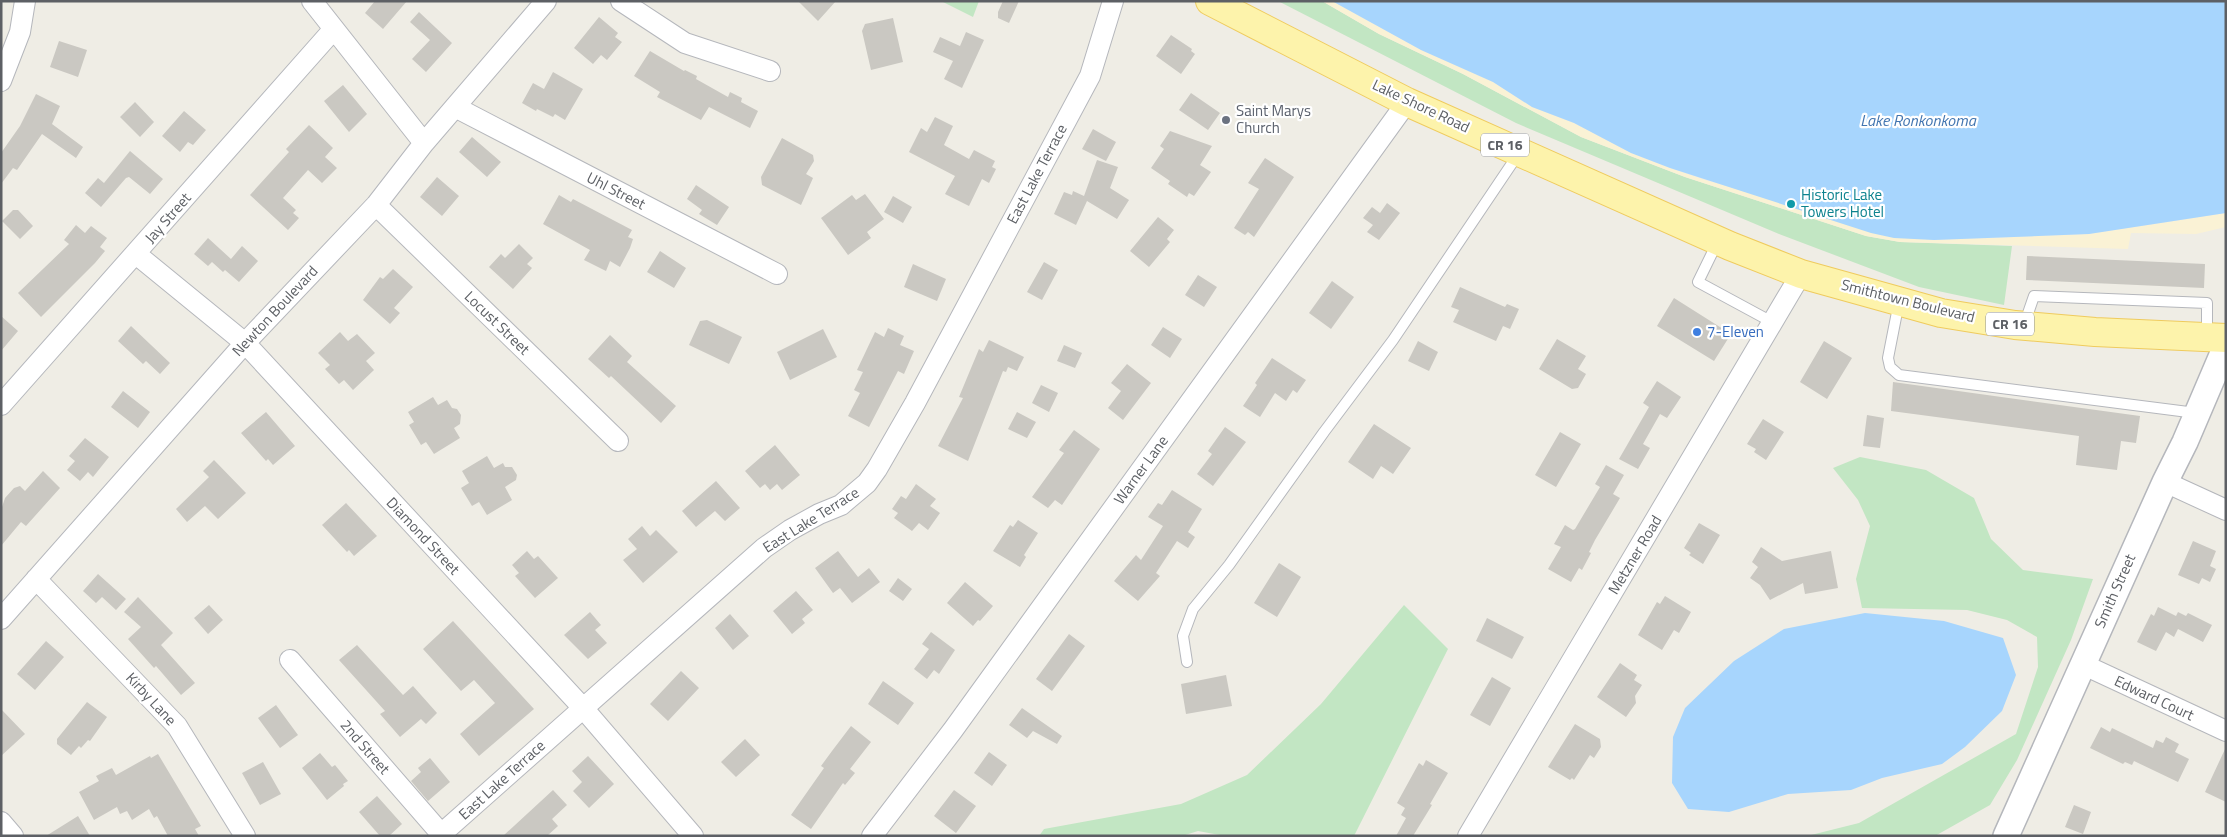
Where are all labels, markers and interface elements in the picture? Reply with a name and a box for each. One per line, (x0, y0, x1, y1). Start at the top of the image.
street label: Lake Shore Road (1369, 73, 1474, 138)
place label: Saint Marys Church (1236, 99, 1311, 139)
water label: Lake Ronkonkoma (1860, 108, 1977, 132)
marker: Saint Marys Church (1220, 114, 1232, 126)
street label: East Lake Terrace (1001, 120, 1073, 228)
road number: CR 16 (1481, 134, 1529, 156)
street label: Uhl Street (583, 166, 650, 215)
place label: Historic Lake Towers Hotel (1801, 183, 1884, 223)
street label: Jay Street (139, 187, 197, 248)
marker: Historic Lake Towers Hotel (1785, 198, 1797, 210)
street label: Newton Boulevard (226, 260, 323, 361)
street label: Smithtown Boulevard (1839, 273, 1977, 328)
street label: Locust Street (459, 285, 536, 361)
road number: CR 16 (1986, 312, 2034, 336)
place label: 7-Eleven (1707, 320, 1764, 343)
marker: 7-Eleven (1691, 326, 1703, 338)
street label: Warner Lane (1108, 430, 1173, 509)
street label: East Lake Terrace (758, 481, 863, 558)
street label: Diamond Street (381, 492, 466, 580)
street label: Metzner Road (1602, 511, 1667, 599)
street label: Smith Street (2088, 549, 2141, 632)
street label: Kirby Lane (121, 667, 182, 731)
street label: Edward Court (2111, 669, 2199, 726)
street label: 2nd Street (335, 714, 396, 780)
street label: East Lake Terrace (453, 734, 550, 825)

